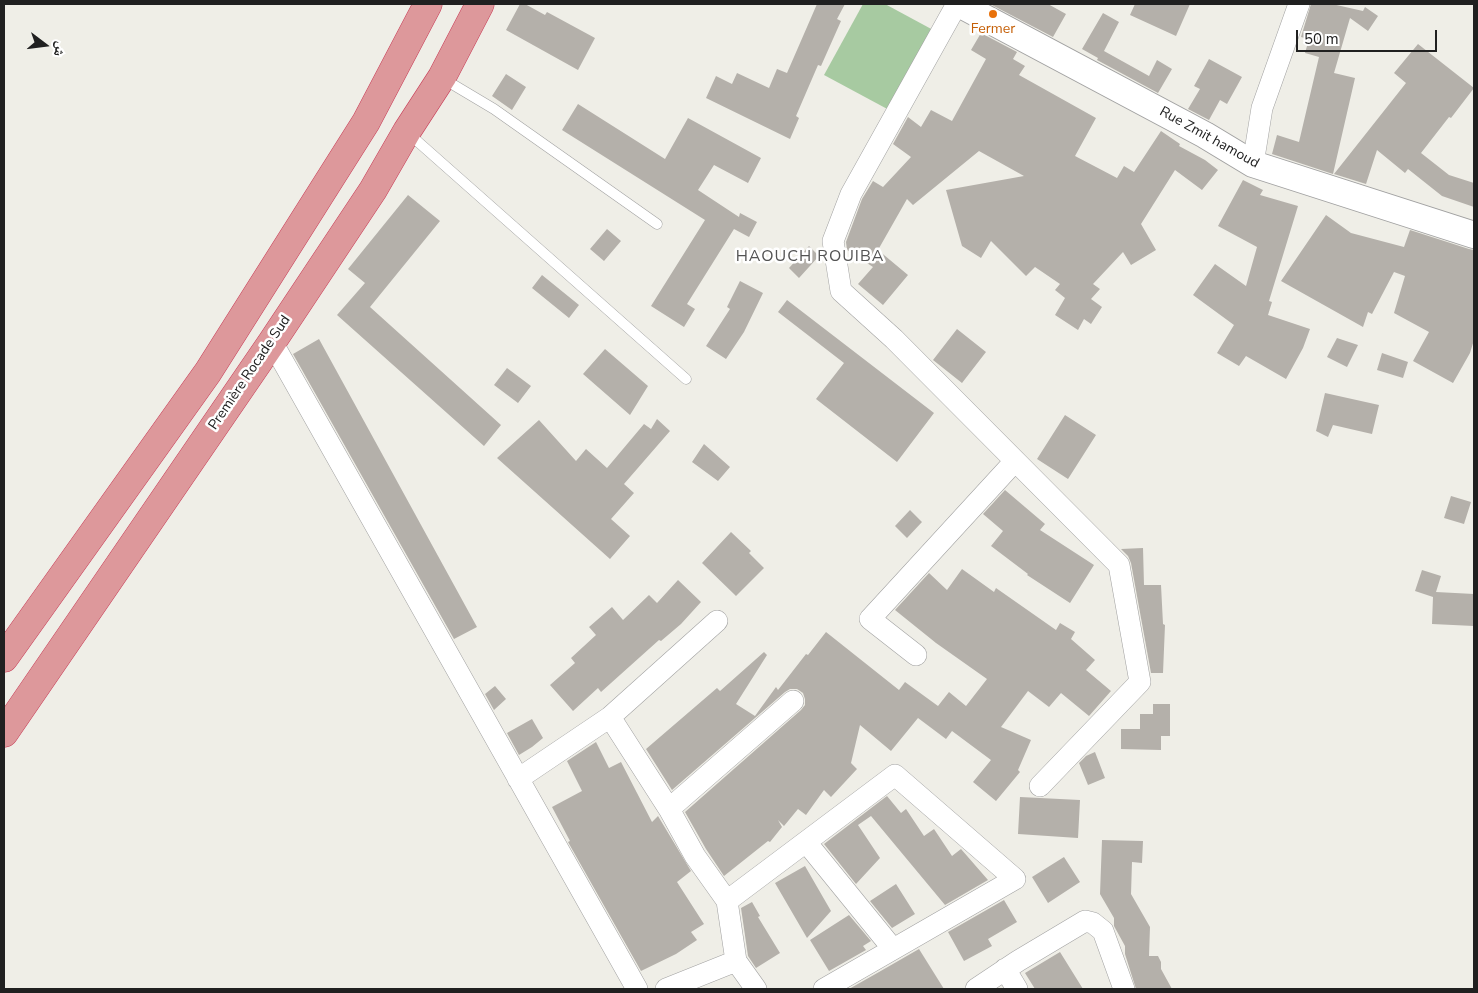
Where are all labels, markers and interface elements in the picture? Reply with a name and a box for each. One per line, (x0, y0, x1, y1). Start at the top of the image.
marker: Fermer (987, 8, 999, 20)
north arrow (20, 20, 70, 70)
scale bar (1298, 20, 1439, 52)
place label: Fermer (971, 22, 1015, 38)
text: 50 m (1304, 29, 1339, 49)
text: ش (49, 39, 71, 59)
street label: Rue Zmit hamoud (1156, 104, 1262, 172)
district label: HAOUCH ROUIBA (734, 247, 886, 267)
street label: Première Rocade Sud (205, 313, 295, 433)

